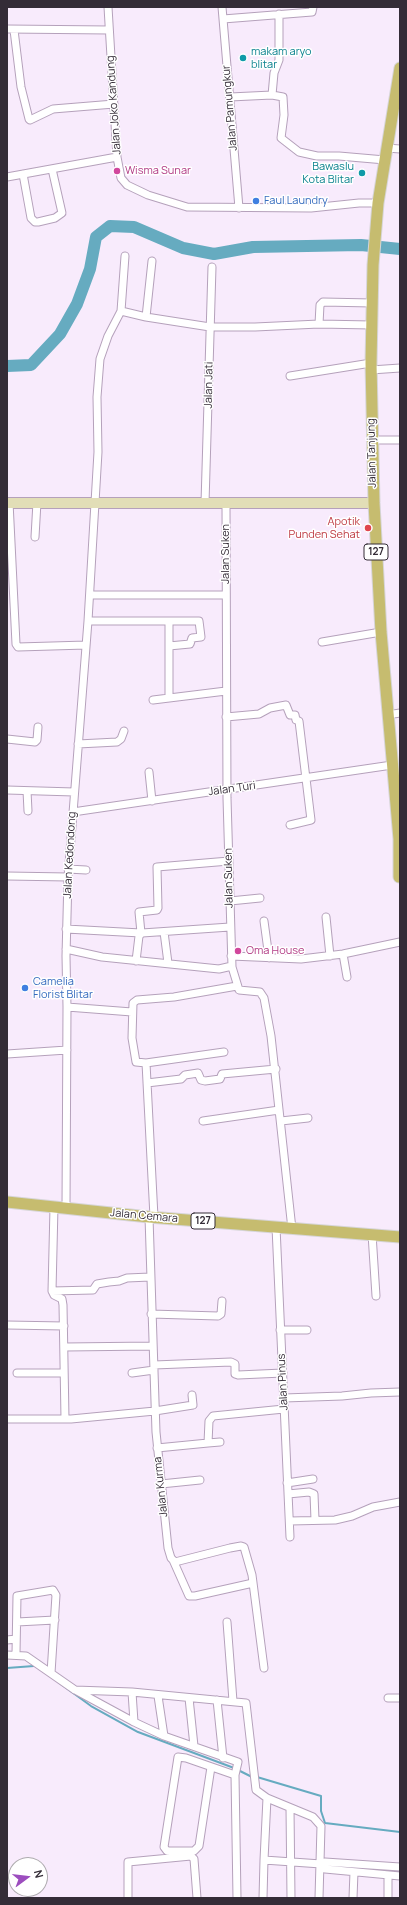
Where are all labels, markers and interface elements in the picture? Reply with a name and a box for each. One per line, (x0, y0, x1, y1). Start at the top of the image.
place label: makam aryo blitar (251, 45, 312, 71)
marker: makam aryo blitar (238, 53, 248, 63)
street label: Jalan Joko Kandung (104, 55, 124, 155)
street label: Jalan Pamungkur (220, 65, 240, 151)
place label: Bawaslu Kota Blitar (302, 160, 354, 186)
place label: Wisma Sunar (125, 164, 191, 178)
marker: Wisma Sunar (112, 166, 122, 176)
marker: Bawaslu Kota Blitar (357, 168, 367, 178)
place label: Faul Laundry (264, 194, 328, 208)
marker: Faul Laundry (251, 196, 261, 206)
street label: Jalan Jati (202, 361, 216, 409)
street label: Jalan Tanjung (365, 418, 379, 488)
place label: Apotik Punden Sehat (289, 515, 360, 541)
marker: Apotik Punden Sehat (363, 523, 373, 533)
street label: Jalan Suken (219, 524, 233, 584)
road number: 127 (364, 544, 388, 560)
street label: Jalan Turi (207, 779, 257, 799)
street label: Jalan Kedondong (61, 811, 79, 899)
street label: Jalan Suken (222, 848, 236, 908)
place label: Oma House (246, 944, 304, 958)
marker: Oma House (233, 946, 243, 956)
place label: Camelia Florist Blitar (33, 975, 93, 1001)
marker: Camelia Florist Blitar (20, 983, 30, 993)
street label: Jalan Cemara (110, 1206, 178, 1226)
road number: 127 (191, 1213, 215, 1229)
street label: Jalan Pinus (275, 1353, 291, 1411)
street label: Jalan Kurma (151, 1456, 171, 1518)
north arrow (8, 1857, 48, 1897)
text: N (31, 1868, 47, 1880)

